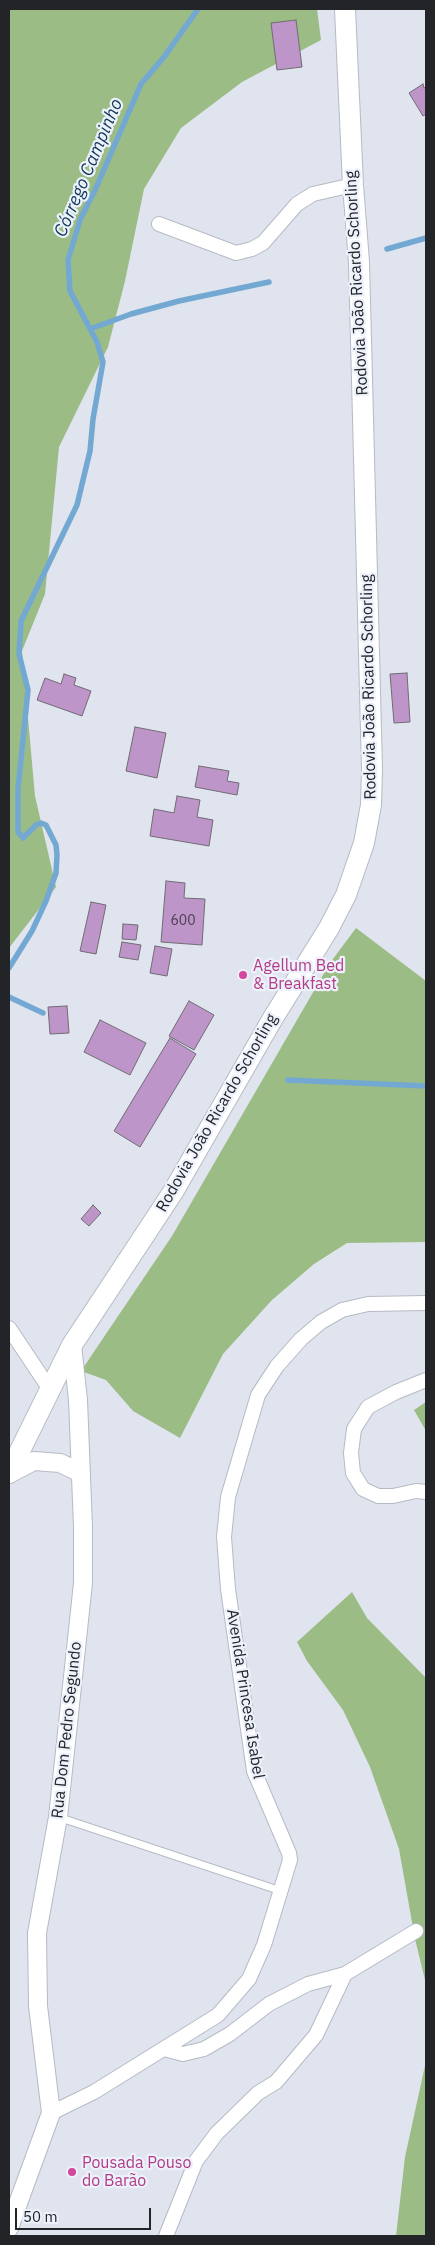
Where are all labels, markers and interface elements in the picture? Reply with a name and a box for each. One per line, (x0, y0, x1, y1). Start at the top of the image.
water label: Córrego Campinho (50, 96, 128, 240)
street label: Rodovia João Ricardo Schorling (342, 170, 372, 396)
street label: Rodovia João Ricardo Schorling (357, 574, 381, 800)
house number: 600 (170, 913, 196, 929)
place label: Agellum Bed & Breakfast (253, 956, 344, 994)
marker: Agellum Bed & Breakfast (237, 969, 249, 981)
street label: Rodovia João Ricardo Schorling (152, 1011, 282, 1215)
street label: Avenida Princesa Isabel (222, 1608, 268, 1780)
street label: Rua Dom Pedro Segundo (48, 1641, 86, 1819)
place label: Pousada Pouso do Barão (82, 2153, 192, 2191)
marker: Pousada Pouso do Barão (66, 2166, 78, 2178)
scale bar (18, 2198, 154, 2230)
text: 50 m (23, 2207, 58, 2226)

